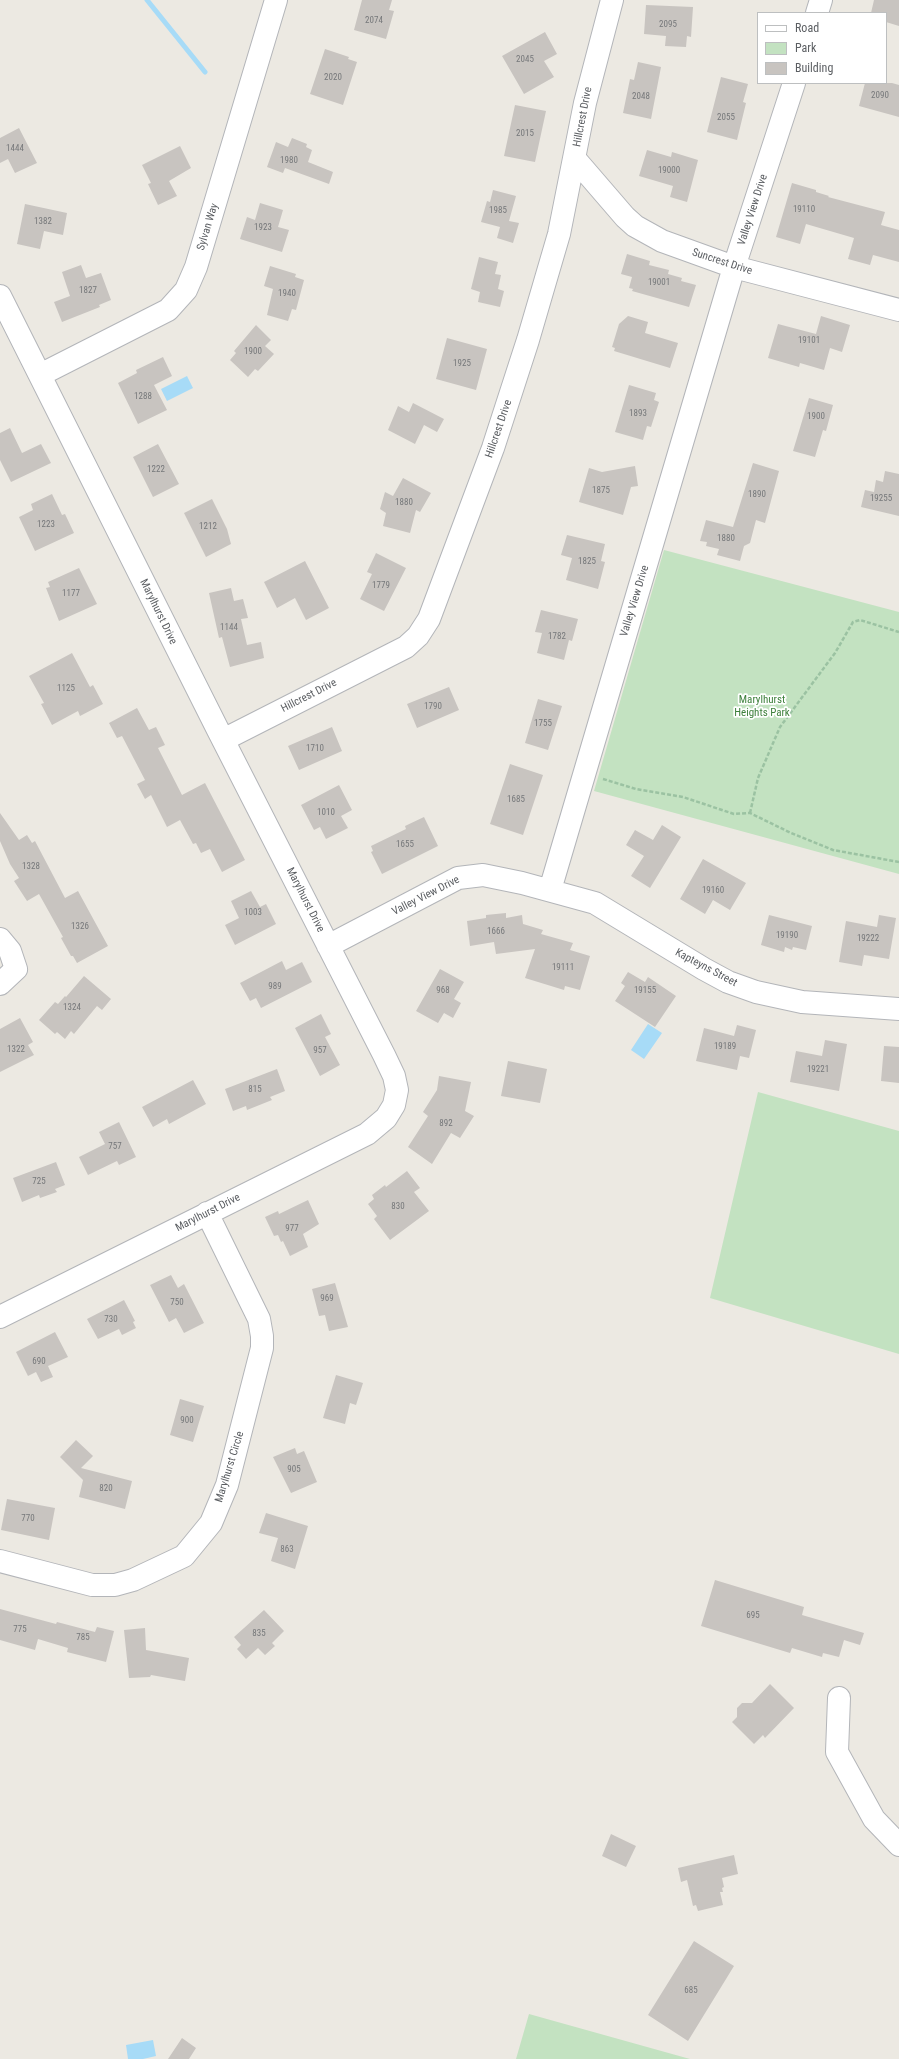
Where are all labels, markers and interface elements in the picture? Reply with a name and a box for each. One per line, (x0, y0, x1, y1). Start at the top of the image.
legend (757, 12, 887, 84)
house number: 2074 (365, 16, 383, 26)
house number: 2095 (659, 20, 677, 30)
text: Road (795, 21, 819, 35)
text: Park (795, 41, 816, 55)
house number: 2045 (516, 55, 534, 65)
text: Building (795, 61, 833, 75)
house number: 2020 (324, 73, 342, 83)
street label: Hillcrest Drive (571, 86, 595, 148)
house number: 2090 (871, 91, 889, 101)
house number: 2048 (632, 92, 650, 102)
house number: 2055 (717, 113, 735, 123)
house number: 2015 (516, 129, 534, 139)
house number: 1444 (6, 144, 24, 154)
house number: 1980 (280, 156, 298, 166)
house number: 19000 (658, 166, 680, 176)
street label: Valley View Drive (735, 173, 771, 247)
street label: Sylvan Way (195, 202, 221, 252)
house number: 19110 (793, 205, 815, 215)
house number: 1985 (489, 206, 507, 216)
house number: 1382 (34, 217, 52, 227)
house number: 1923 (254, 223, 272, 233)
street label: Suncrest Drive (690, 246, 754, 278)
house number: 19001 (648, 278, 670, 288)
house number: 1827 (79, 286, 97, 296)
house number: 1940 (278, 289, 296, 299)
house number: 19101 (798, 336, 820, 346)
house number: 1900 (244, 347, 262, 357)
house number: 1925 (453, 359, 471, 369)
house number: 1288 (134, 392, 152, 402)
street label: Hillcrest Drive (483, 398, 515, 460)
house number: 1893 (629, 409, 647, 419)
house number: 1900 (807, 412, 825, 422)
house number: 1222 (147, 465, 165, 475)
house number: 1875 (592, 486, 610, 496)
house number: 1890 (748, 490, 766, 500)
house number: 19255 (870, 494, 892, 504)
house number: 1880 (395, 498, 413, 508)
house number: 1223 (37, 520, 55, 530)
house number: 1212 (199, 522, 217, 532)
house number: 1880 (717, 534, 735, 544)
house number: 1825 (578, 557, 596, 567)
street label: Valley View Drive (618, 564, 652, 638)
street label: Marylhurst Drive (137, 577, 179, 647)
house number: 1779 (372, 581, 390, 591)
house number: 1177 (62, 589, 80, 599)
house number: 1144 (220, 623, 238, 633)
house number: 1782 (548, 632, 566, 642)
street label: Hillcrest Drive (279, 676, 339, 716)
house number: 1125 (57, 684, 75, 694)
park label: Marylhurst Heights Park (734, 693, 790, 719)
house number: 1790 (424, 702, 442, 712)
house number: 1755 (534, 719, 552, 729)
house number: 1710 (306, 744, 324, 754)
house number: 1685 (507, 795, 525, 805)
house number: 1010 (317, 808, 335, 818)
house number: 1655 (396, 840, 414, 850)
house number: 1328 (22, 862, 40, 872)
street label: Marylhurst Drive (283, 865, 327, 935)
street label: Valley View Drive (390, 873, 462, 919)
house number: 19160 (702, 886, 724, 896)
house number: 1003 (244, 908, 262, 918)
house number: 1326 (71, 922, 89, 932)
house number: 1666 (487, 927, 505, 937)
house number: 19190 (776, 931, 798, 941)
house number: 19222 (857, 934, 879, 944)
street label: Kapteyns Street (673, 946, 739, 990)
house number: 19111 (552, 963, 574, 973)
house number: 989 (268, 982, 282, 992)
house number: 968 (436, 986, 450, 996)
house number: 19155 (634, 986, 656, 996)
house number: 1324 (63, 1003, 81, 1013)
house number: 19189 (714, 1042, 736, 1052)
house number: 1322 (7, 1045, 25, 1055)
house number: 957 (313, 1046, 327, 1056)
house number: 19221 (807, 1065, 829, 1075)
house number: 815 (248, 1085, 262, 1095)
house number: 892 (439, 1119, 453, 1129)
house number: 757 (108, 1142, 122, 1152)
house number: 725 (32, 1177, 46, 1187)
street label: Marylhurst Drive (173, 1191, 243, 1235)
house number: 830 (391, 1202, 405, 1212)
house number: 977 (285, 1224, 299, 1234)
house number: 969 (320, 1294, 334, 1304)
house number: 750 (170, 1298, 184, 1308)
house number: 730 (104, 1315, 118, 1325)
house number: 690 (32, 1357, 46, 1367)
house number: 900 (180, 1416, 194, 1426)
street label: Marylhurst Circle (213, 1430, 247, 1504)
house number: 905 (287, 1465, 301, 1475)
house number: 820 (99, 1484, 113, 1494)
house number: 770 (21, 1514, 35, 1524)
house number: 863 (280, 1545, 294, 1555)
house number: 695 (746, 1611, 760, 1621)
house number: 775 (13, 1625, 27, 1635)
house number: 835 (252, 1629, 266, 1639)
house number: 785 (76, 1633, 90, 1643)
house number: 685 (684, 1986, 698, 1996)

